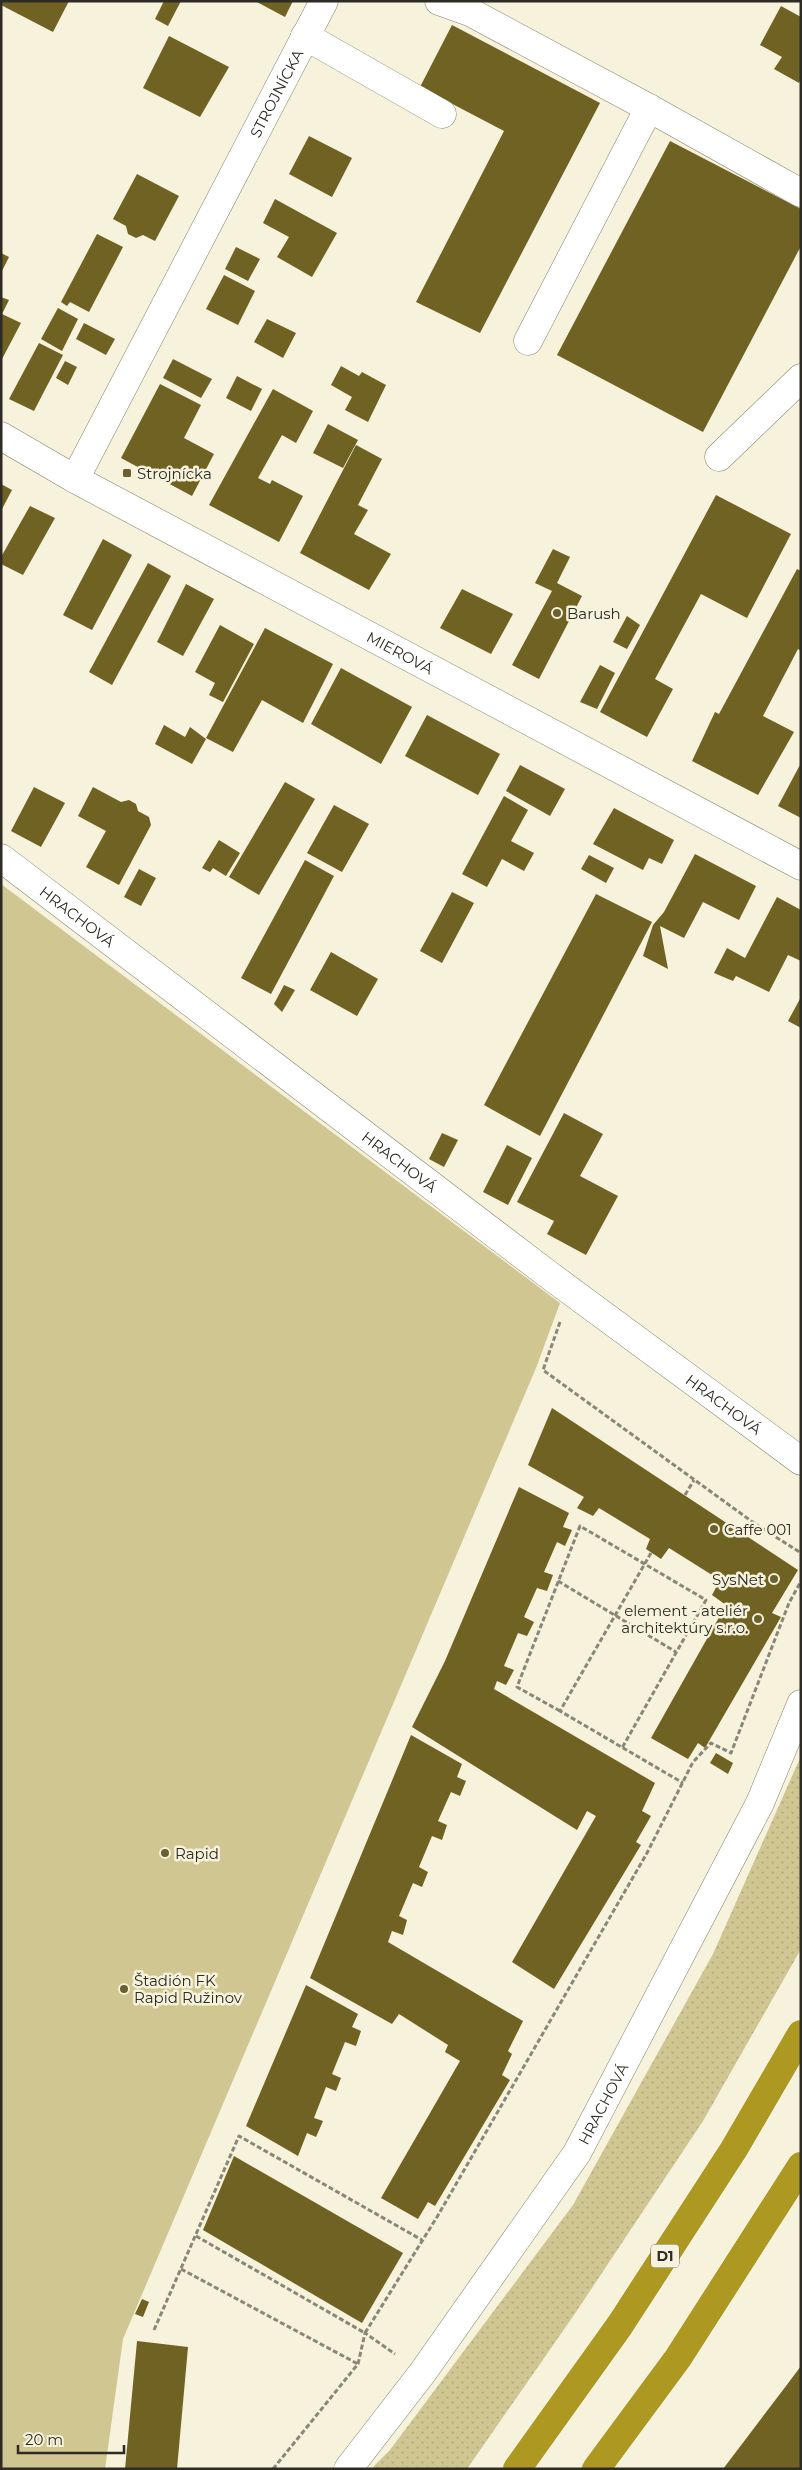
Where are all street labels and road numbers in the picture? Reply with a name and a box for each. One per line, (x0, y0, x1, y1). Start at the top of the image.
street label: STROJNÍCKA (245, 46, 307, 141)
street label: MIEROVÁ (364, 627, 437, 678)
street label: HRACHOVÁ (36, 881, 119, 951)
street label: HRACHOVÁ (358, 1127, 441, 1196)
street label: HRACHOVÁ (682, 1370, 766, 1438)
street label: HRACHOVÁ (574, 2059, 632, 2148)
road number: D1 (651, 2244, 679, 2268)

